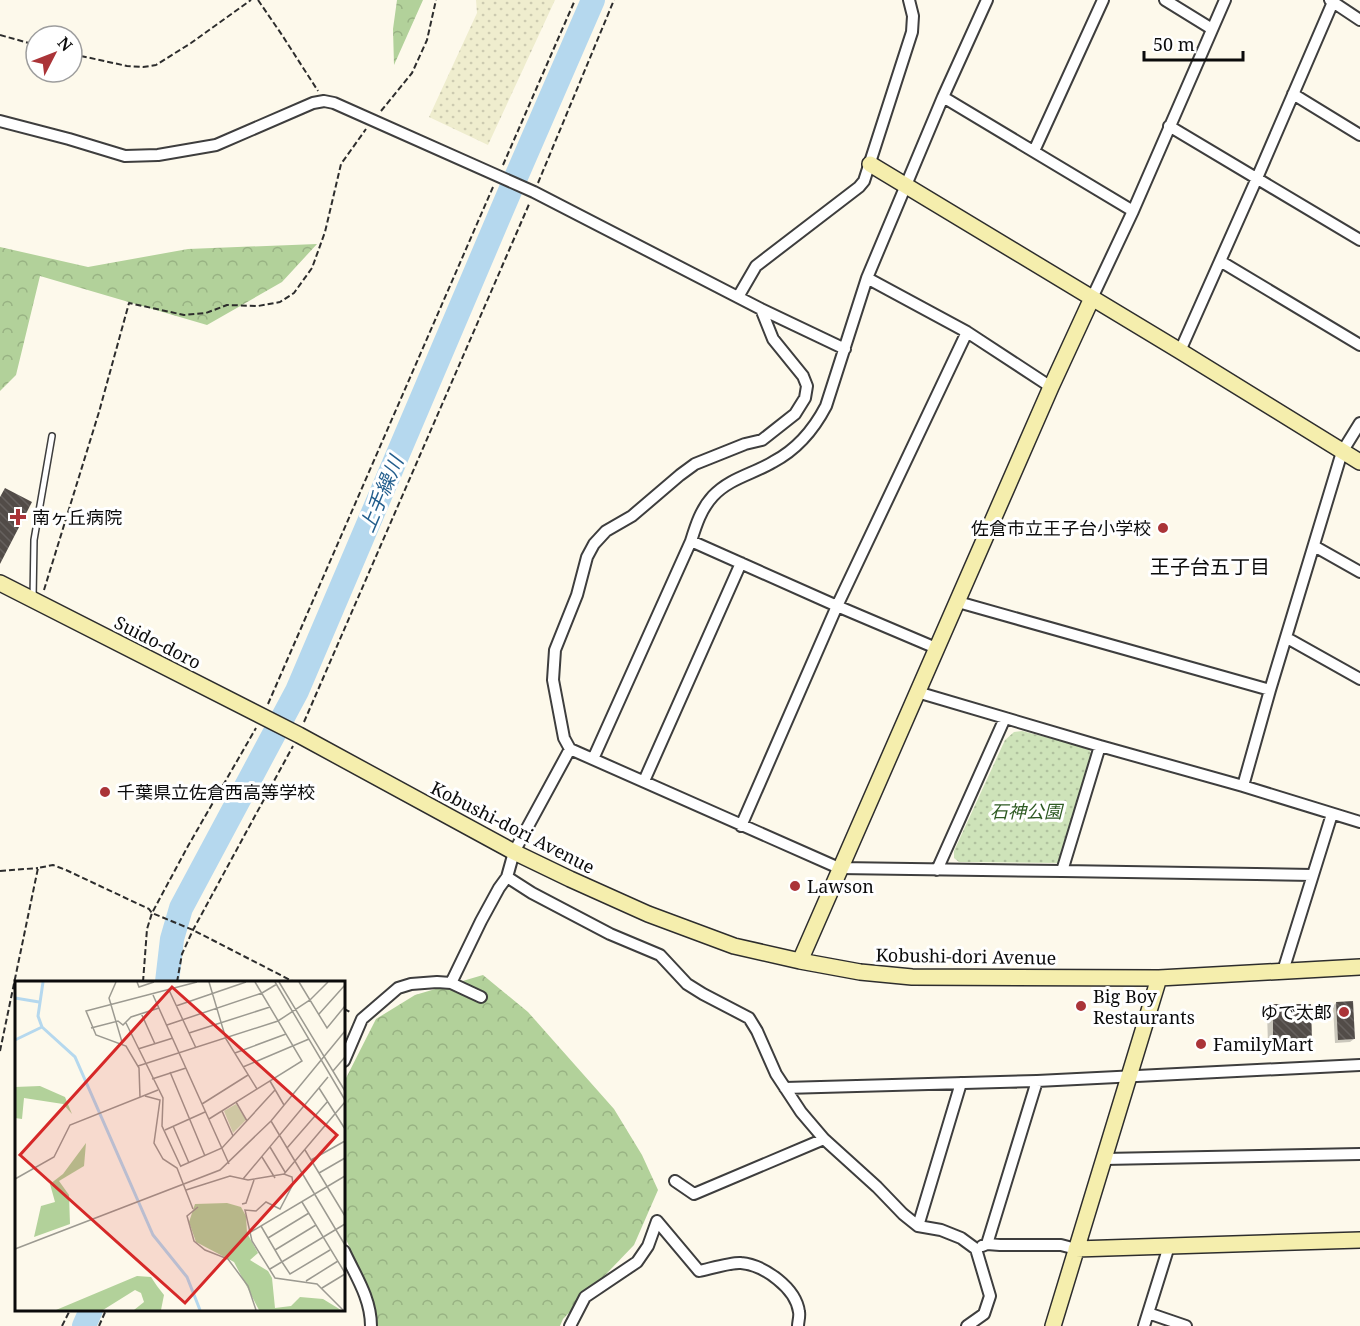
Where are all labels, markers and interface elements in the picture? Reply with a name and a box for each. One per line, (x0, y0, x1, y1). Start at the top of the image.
north arrow (24, 24, 84, 84)
scale bar (1144, 24, 1243, 62)
text: N (53, 32, 78, 56)
text: 50 m (1153, 32, 1195, 56)
water label: 上手繰川 (353, 450, 410, 536)
place label: 南ヶ丘病院 (32, 505, 122, 529)
marker: 南ヶ丘病院 (9, 508, 27, 526)
place label: 佐倉市立王子台小学校 (971, 516, 1151, 540)
marker: 佐倉市立王子台小学校 (1156, 521, 1170, 535)
district label: 王子台五丁目 (1150, 553, 1270, 580)
street label: Suido-doro (111, 610, 205, 674)
street label: Kobushi-dori Avenue (427, 775, 599, 879)
place label: 千葉県立佐倉西高等学校 (117, 780, 315, 804)
marker: 千葉県立佐倉西高等学校 (98, 785, 112, 799)
park label: 石神公園 (990, 799, 1065, 823)
place label: Lawson (807, 874, 874, 898)
marker: Lawson (788, 879, 802, 893)
street label: Kobushi-dori Avenue (875, 942, 1057, 970)
inset map (15, 981, 345, 1311)
place label: Big Boy Restaurants (1093, 984, 1195, 1029)
marker: Big Boy Restaurants (1074, 999, 1088, 1013)
place label: ゆで太郎 (1260, 1000, 1332, 1024)
marker: ゆで太郎 (1337, 1005, 1351, 1019)
place label: FamilyMart (1213, 1032, 1313, 1056)
marker: FamilyMart (1194, 1037, 1208, 1051)

